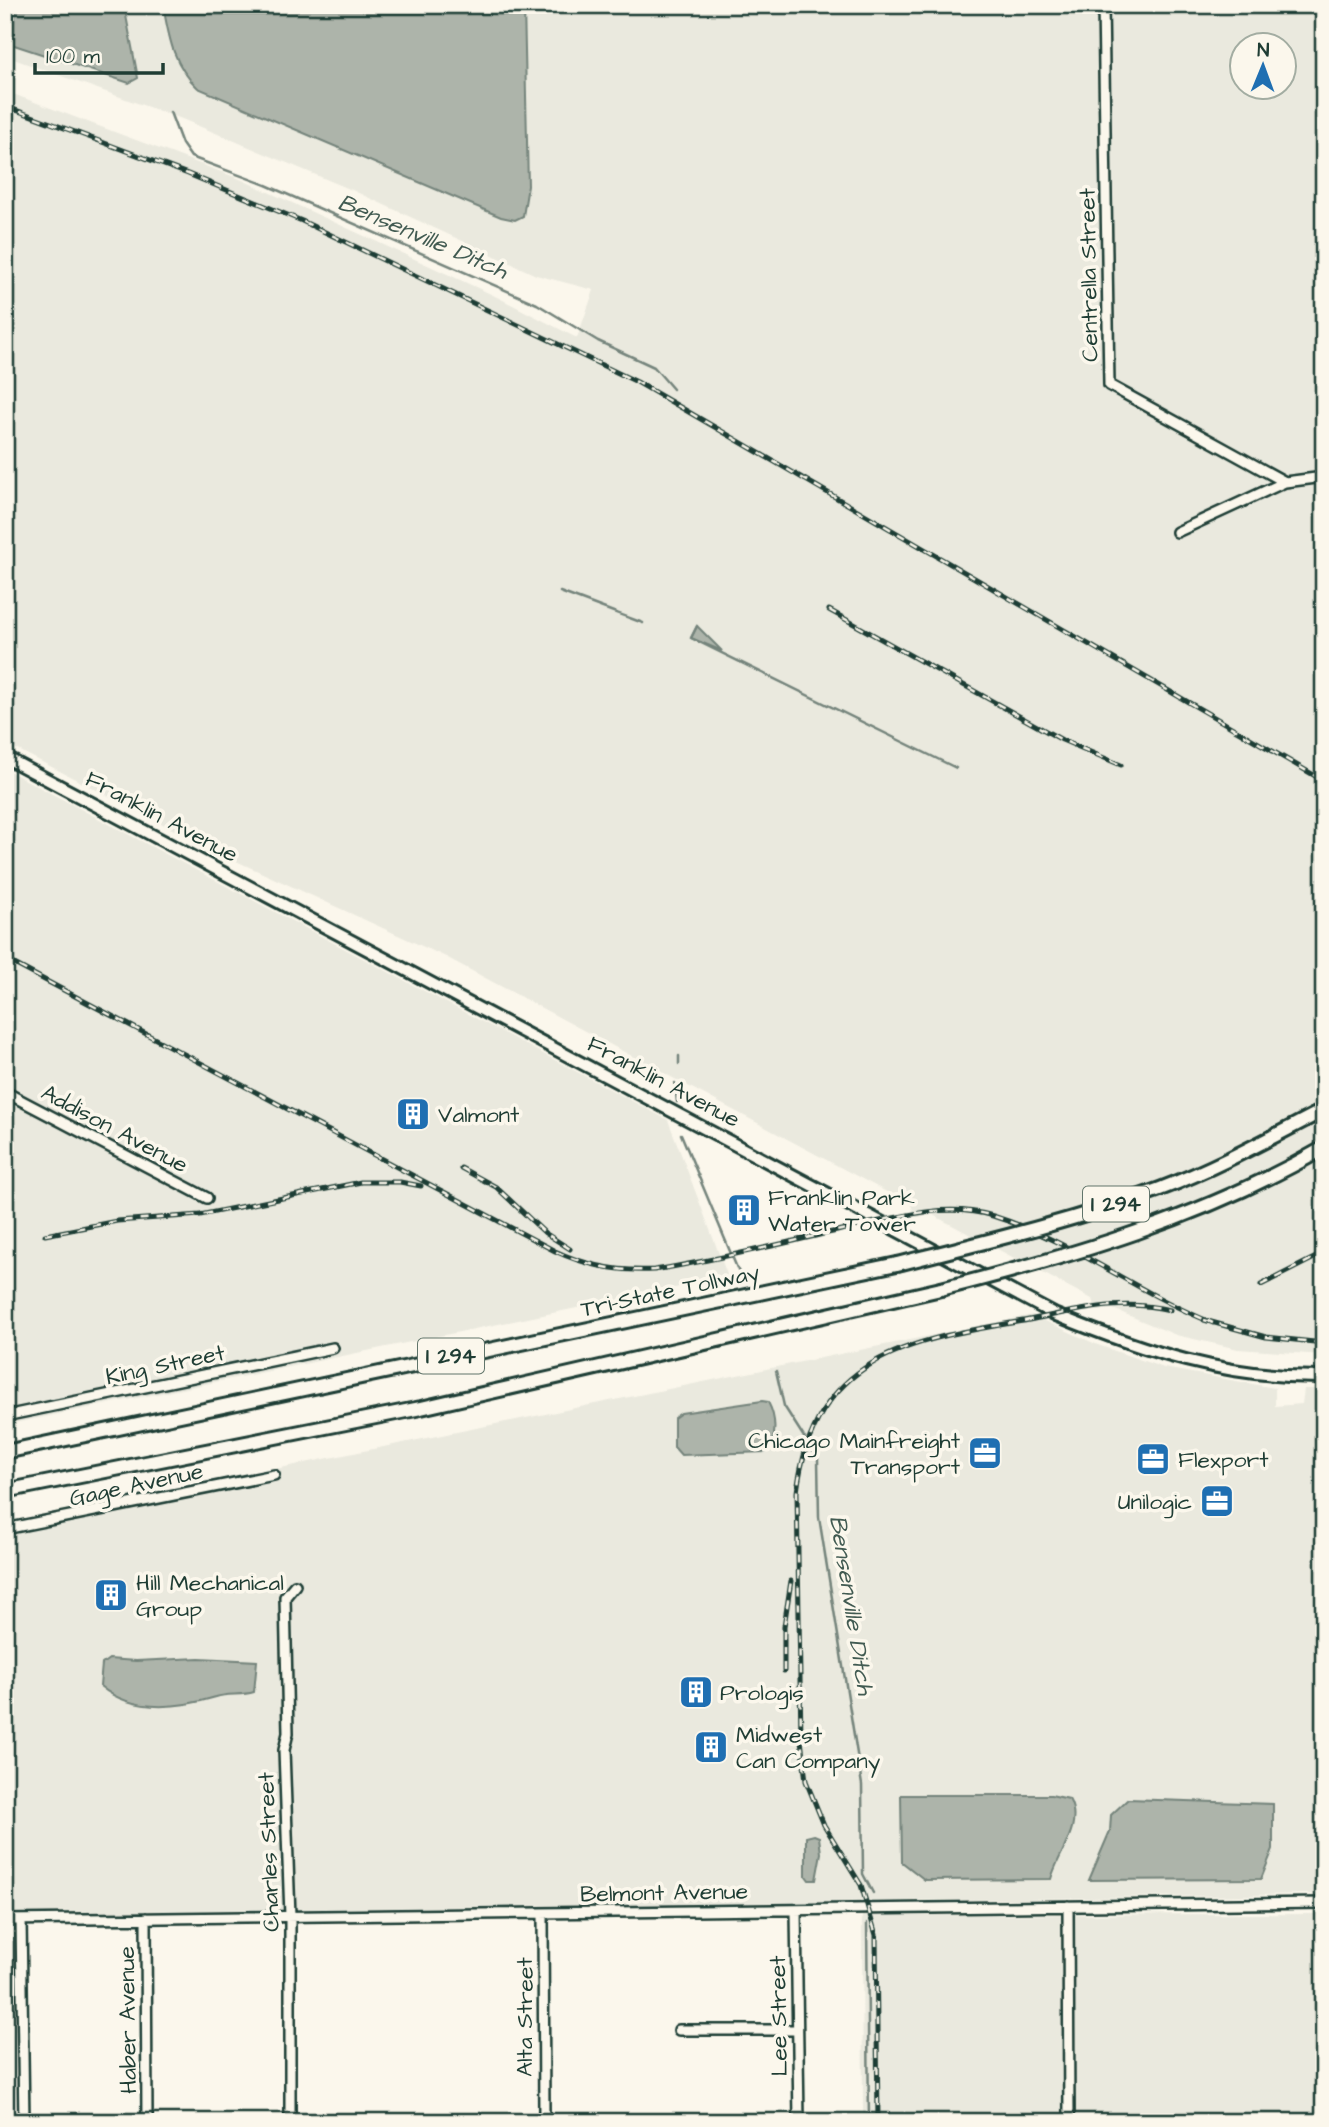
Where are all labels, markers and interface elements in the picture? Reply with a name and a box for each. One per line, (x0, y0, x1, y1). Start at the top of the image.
scale bar (35, 32, 163, 76)
north arrow (1228, 32, 1298, 102)
text: N (1257, 37, 1270, 64)
text: 100 m (46, 42, 101, 71)
water label: Bensenville Ditch (333, 186, 514, 288)
street label: Centrella Street (1071, 187, 1107, 362)
street label: Franklin Avenue (80, 763, 243, 871)
street label: Franklin Avenue (582, 1028, 745, 1136)
street label: Addison Avenue (36, 1077, 193, 1181)
building icon: Valmont (394, 1095, 432, 1133)
place label: Valmont (438, 1099, 520, 1131)
place label: Franklin Park Water Tower (768, 1182, 916, 1240)
road number: I 294 (1083, 1186, 1149, 1222)
building icon: Franklin Park Water Tower (725, 1191, 763, 1229)
street label: Tri-State Tollway (578, 1256, 763, 1327)
street label: King Street (103, 1337, 229, 1394)
road number: I 294 (418, 1338, 484, 1374)
place label: Chicago Mainfreight Transport (748, 1425, 961, 1483)
office icon: Chicago Mainfreight Transport (966, 1434, 1004, 1472)
office icon: Flexport (1134, 1440, 1172, 1478)
place label: Flexport (1178, 1444, 1269, 1476)
street label: Gage Avenue (66, 1455, 206, 1516)
office icon: Unilogic (1198, 1482, 1236, 1520)
place label: Unilogic (1118, 1486, 1192, 1519)
water label: Bensenville Ditch (820, 1513, 882, 1698)
place label: Hill Mechanical Group (136, 1567, 284, 1625)
building icon: Hill Mechanical Group (92, 1576, 130, 1614)
building icon: Prologis (677, 1673, 715, 1711)
place label: Prologis (720, 1677, 804, 1710)
place label: Midwest Can Company (736, 1719, 881, 1778)
building icon: Midwest Can Company (692, 1728, 730, 1766)
street label: Charles Street (250, 1771, 288, 1932)
street label: Belmont Avenue (580, 1876, 748, 1910)
street label: Haber Avenue (111, 1946, 145, 2094)
street label: Lee Street (762, 1955, 796, 2077)
street label: Alta Street (509, 1957, 541, 2077)

